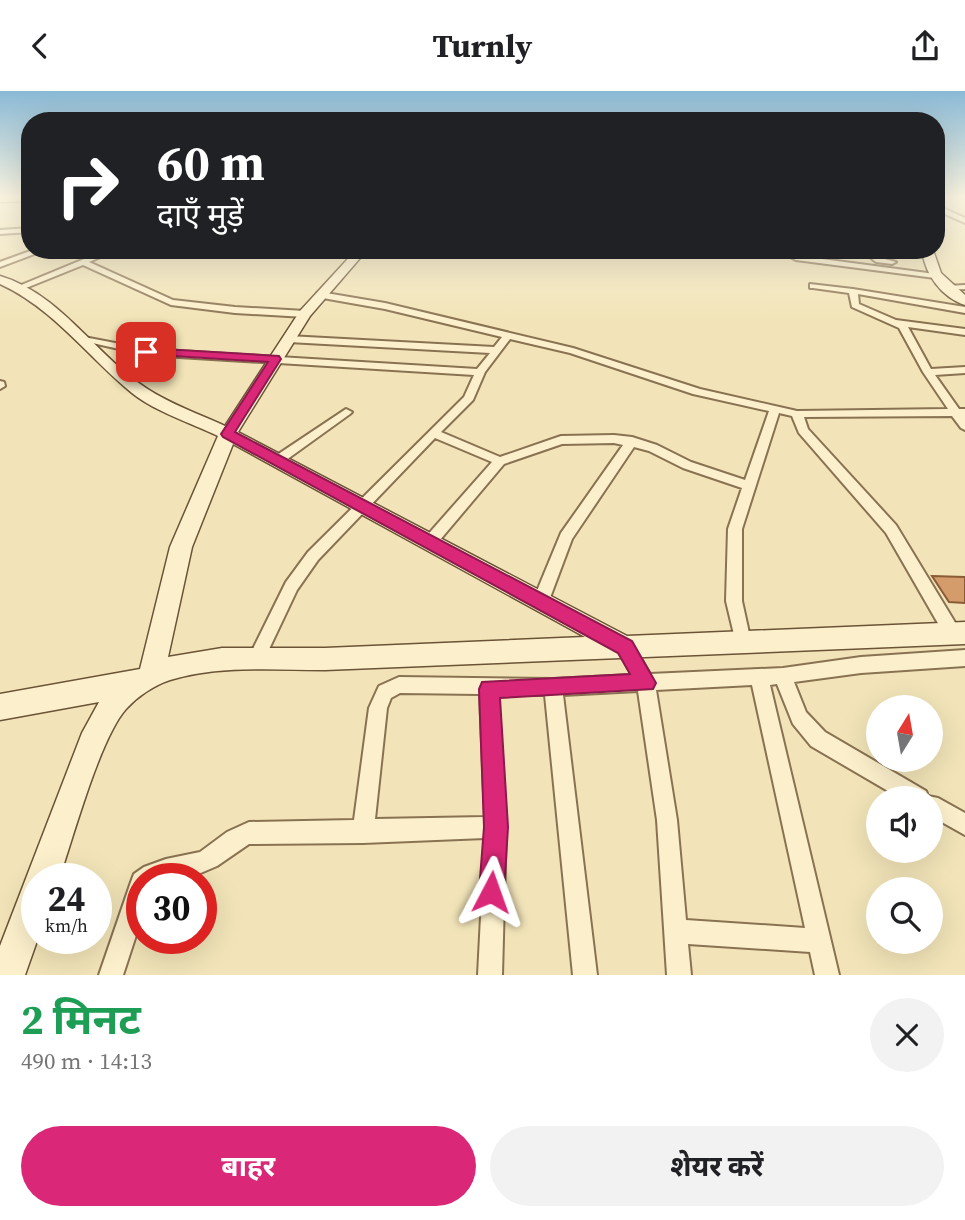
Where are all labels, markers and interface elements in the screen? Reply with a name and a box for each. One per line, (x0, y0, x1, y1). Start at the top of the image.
text: Turnly (433, 24, 532, 68)
icon: back (21, 27, 59, 65)
icon: share (906, 27, 944, 65)
text: 60 m (157, 129, 265, 196)
icon: right (42, 140, 133, 231)
text: दाएँ मुड़ें (157, 193, 244, 237)
pin (116, 322, 176, 382)
icon: arrive (127, 333, 165, 371)
north arrow (866, 695, 943, 772)
map controls (866, 695, 943, 954)
button: sound (866, 786, 943, 863)
position arrow (454, 855, 528, 929)
speed limit sign: 30 (126, 863, 217, 954)
text: 24 (48, 875, 85, 923)
button: search (866, 877, 943, 954)
text: km/h (45, 913, 88, 938)
text: 2 मिनट (21, 990, 141, 1048)
button: close (870, 998, 944, 1072)
text: 490 m · 14:13 (21, 1045, 152, 1077)
button: बाहर (21, 1126, 476, 1206)
button: शेयर करें (490, 1126, 944, 1206)

